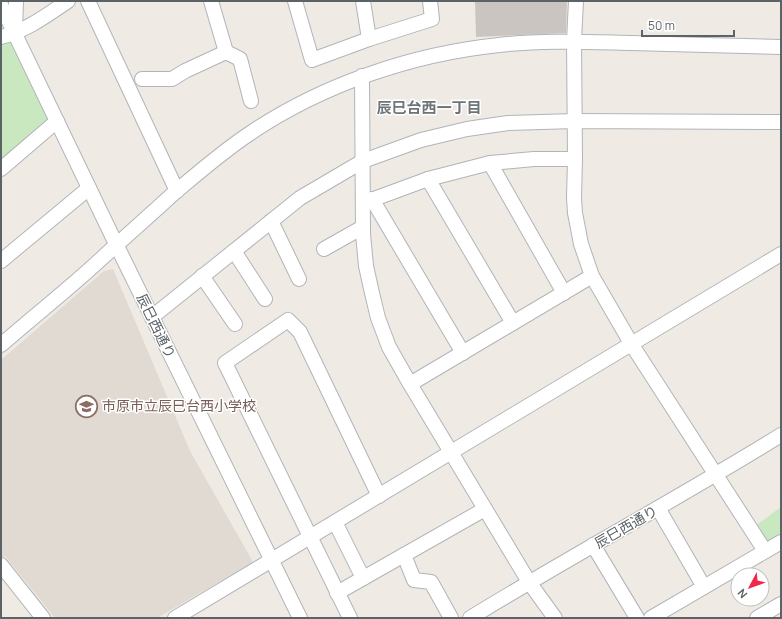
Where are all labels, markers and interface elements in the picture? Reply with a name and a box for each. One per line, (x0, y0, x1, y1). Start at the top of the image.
scale bar (642, 12, 734, 38)
text: 50 m (648, 17, 675, 34)
district label: 辰巳台西一丁目 (376, 97, 482, 118)
street label: 辰巳西通り (133, 290, 180, 361)
school or university icon: 市原市立辰巳台西小学校 (73, 393, 99, 419)
place label: 市原市立辰巳台西小学校 (102, 396, 256, 415)
street label: 辰巳西通り (591, 501, 661, 552)
north arrow (730, 567, 770, 607)
text: N (734, 586, 750, 602)

